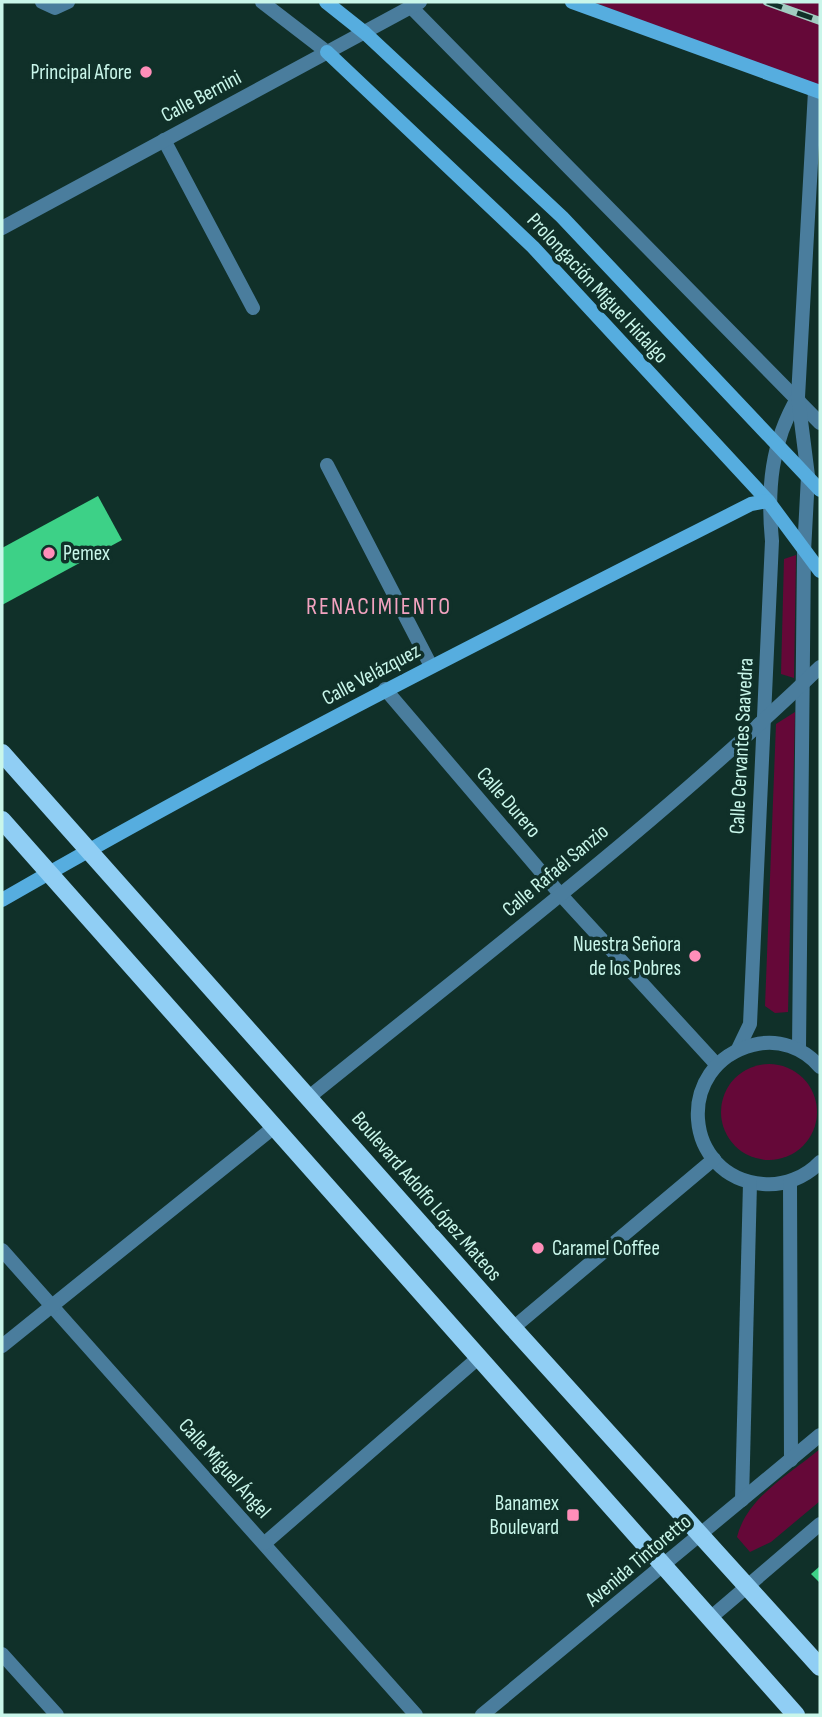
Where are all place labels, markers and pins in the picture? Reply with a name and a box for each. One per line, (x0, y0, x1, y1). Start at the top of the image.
place label: Principal Afore (30, 60, 132, 85)
marker: Principal Afore (138, 64, 154, 80)
place label: Pemex (63, 541, 110, 566)
marker: Pemex (41, 545, 57, 561)
place label: Nuestra Señora de los Pobres (573, 932, 681, 981)
marker: Nuestra Señora de los Pobres (687, 948, 703, 964)
place label: Caramel Coffee (552, 1236, 660, 1261)
marker: Caramel Coffee (530, 1240, 546, 1256)
place label: Banamex Boulevard (490, 1491, 559, 1540)
marker: Banamex Boulevard (565, 1507, 581, 1523)

